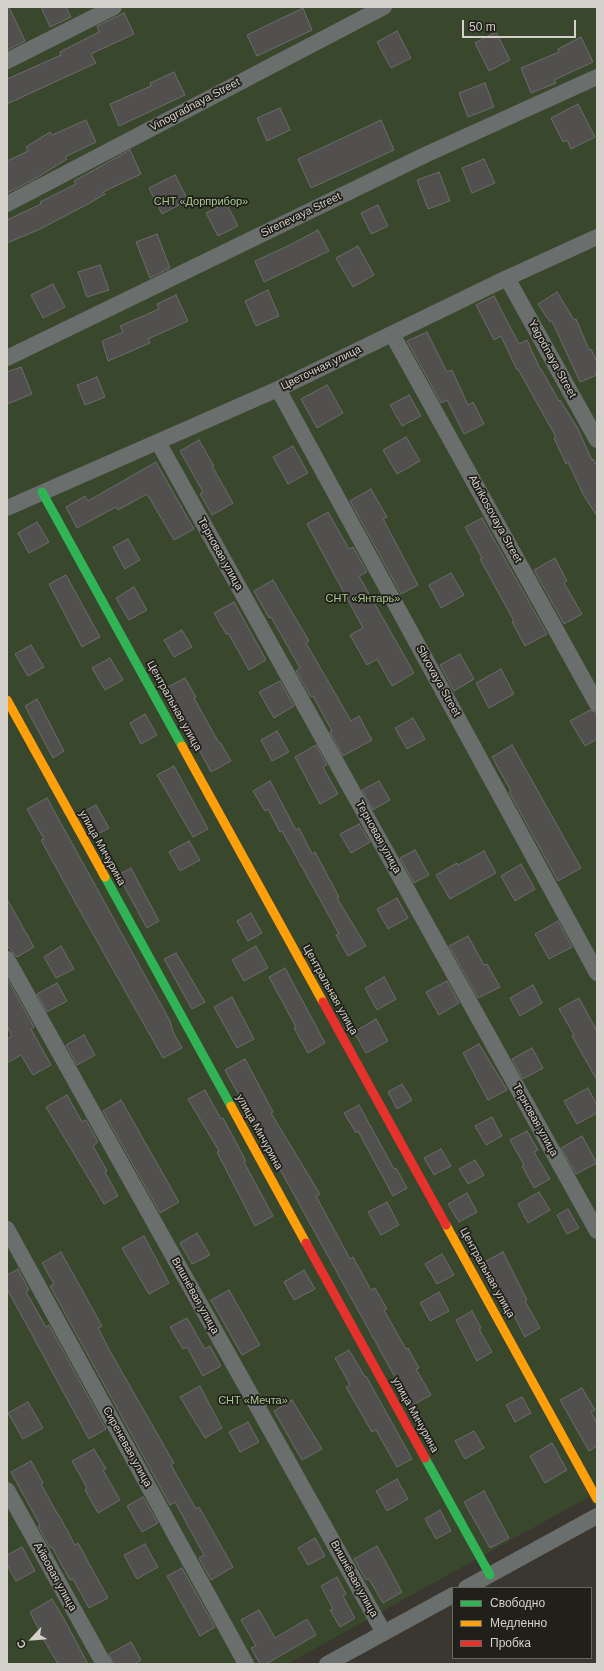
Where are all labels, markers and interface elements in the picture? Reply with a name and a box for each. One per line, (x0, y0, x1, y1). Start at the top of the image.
scale bar (464, 12, 578, 38)
text: 50 m (469, 20, 496, 34)
street label: Vinogradnaya Street (148, 76, 242, 134)
street label: Sirenevaya Street (259, 190, 343, 240)
park label: СНТ «Дорприбор» (154, 195, 248, 209)
street label: Yagodnaya Street (525, 318, 579, 400)
street label: Цветочная улица (279, 343, 363, 393)
street label: Abrikosovaya Street (465, 473, 525, 565)
street label: Терновая улица (194, 515, 246, 593)
park label: СНТ «Янтарь» (326, 592, 400, 606)
street label: Slivovaya Street (413, 643, 463, 719)
street label: Центральная улица (144, 659, 204, 753)
street label: Терновая улица (352, 798, 404, 876)
street label: улица Мичурина (76, 808, 128, 888)
street label: Центральная улица (300, 943, 360, 1037)
street label: Терновая улица (509, 1081, 561, 1159)
street label: улица Мичурина (233, 1092, 285, 1172)
street label: Центральная улица (457, 1226, 517, 1320)
street label: Вишнёвая улица (168, 1255, 222, 1337)
street label: улица Мичурина (389, 1375, 441, 1455)
park label: СНТ «Мечта» (218, 1394, 288, 1408)
street label: Сиреневая улица (100, 1405, 154, 1489)
street label: Вишнёвая улица (327, 1538, 381, 1620)
street label: Айвовая улица (31, 1540, 79, 1614)
legend (452, 1587, 592, 1659)
text: Свободно (490, 1596, 545, 1610)
text: Медленно (490, 1616, 547, 1630)
north arrow (12, 1619, 52, 1659)
text: Пробка (490, 1636, 531, 1650)
text: С (14, 1638, 28, 1650)

